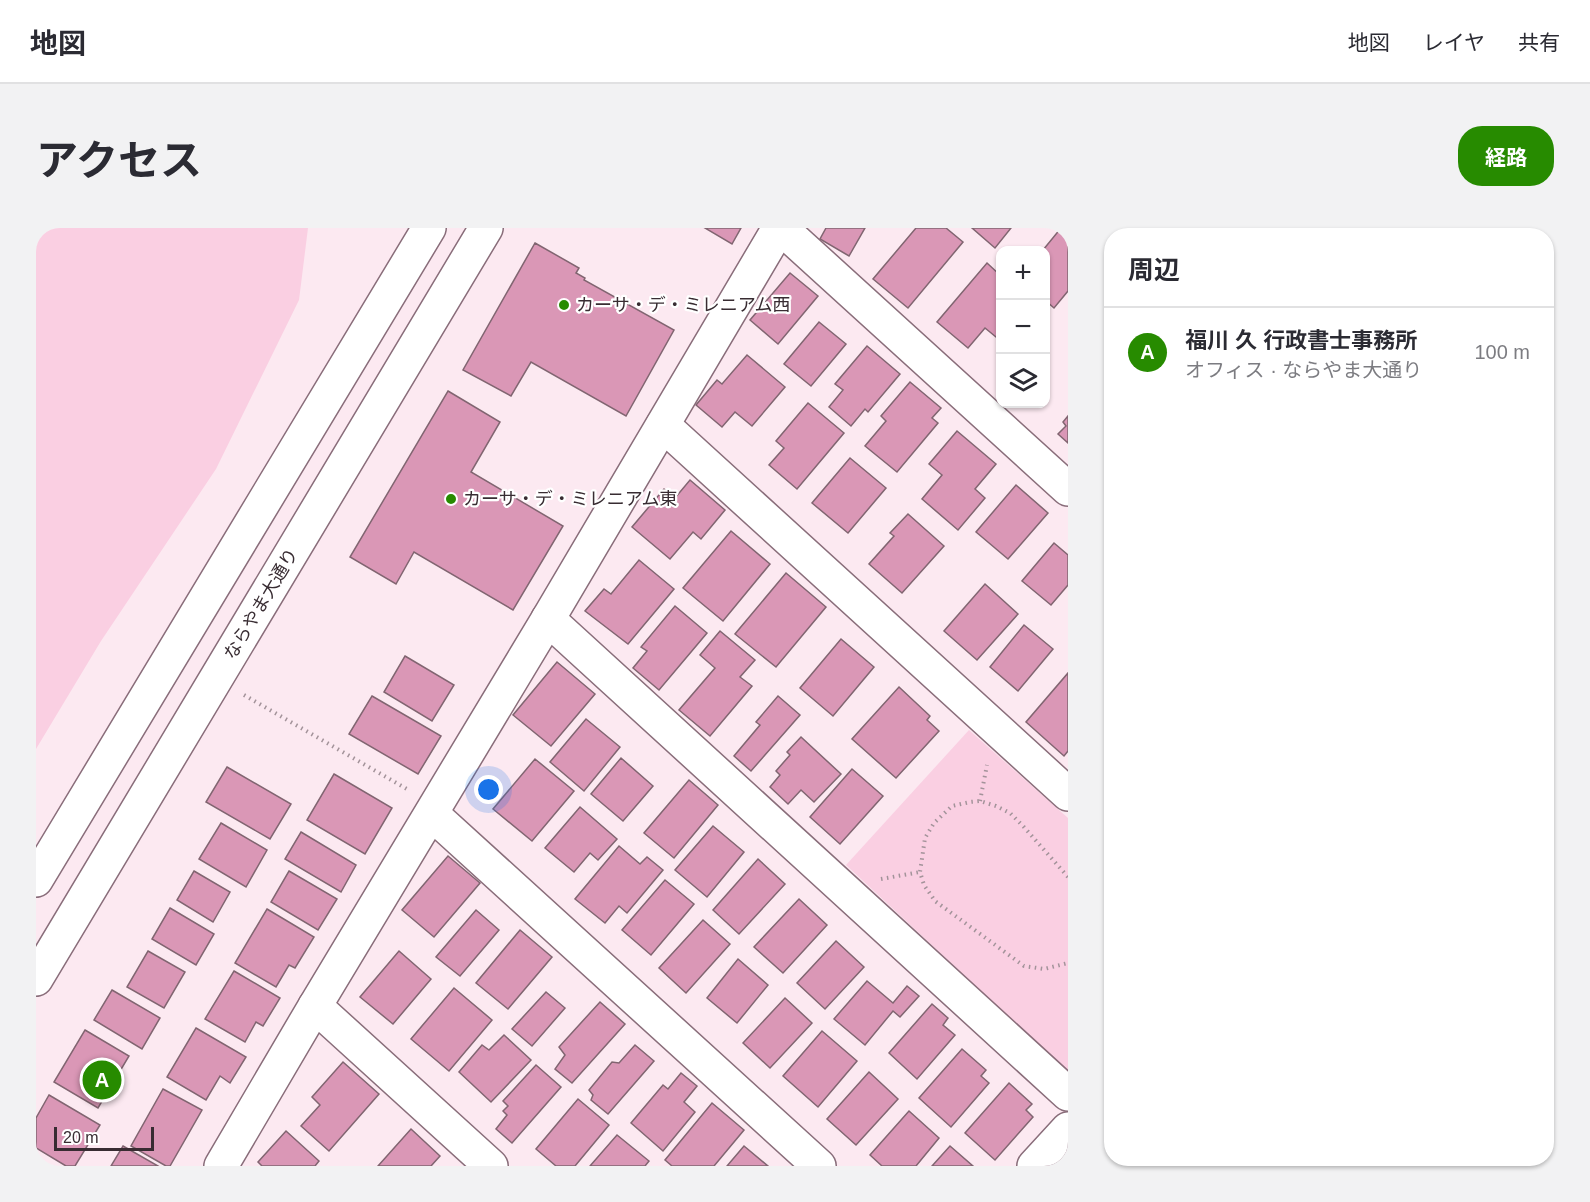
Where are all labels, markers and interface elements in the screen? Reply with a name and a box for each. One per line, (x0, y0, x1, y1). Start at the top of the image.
text: 地図 (30, 28, 86, 59)
text: 地図 (1348, 31, 1390, 54)
text: レイヤ (1423, 31, 1485, 54)
text: 共有 (1518, 31, 1560, 54)
button: 経路 (1458, 126, 1554, 186)
text: アクセス (36, 137, 202, 184)
map controls (996, 246, 1050, 408)
button: + (996, 246, 1050, 300)
text: 周辺 (1128, 255, 1180, 285)
place label: カーサ・デ・ミレニアム西 (576, 295, 790, 315)
marker: カーサ・デ・ミレニアム西 (557, 298, 571, 312)
button: − (996, 300, 1050, 354)
text: 福川 久 行政書士事務所 (1185, 328, 1417, 353)
text: A (1140, 341, 1155, 363)
text: 100 m (1474, 341, 1530, 363)
button: layers (996, 354, 1050, 408)
text: オフィス · ならやま大通り (1185, 359, 1422, 381)
place label: カーサ・デ・ミレニアム東 (463, 489, 677, 509)
marker: カーサ・デ・ミレニアム東 (444, 492, 458, 506)
street label: ならやま大通り (220, 545, 302, 663)
your location (474, 775, 503, 804)
pin: A (82, 1058, 122, 1102)
scale bar (54, 1124, 154, 1152)
text: 20 m (63, 1129, 99, 1146)

